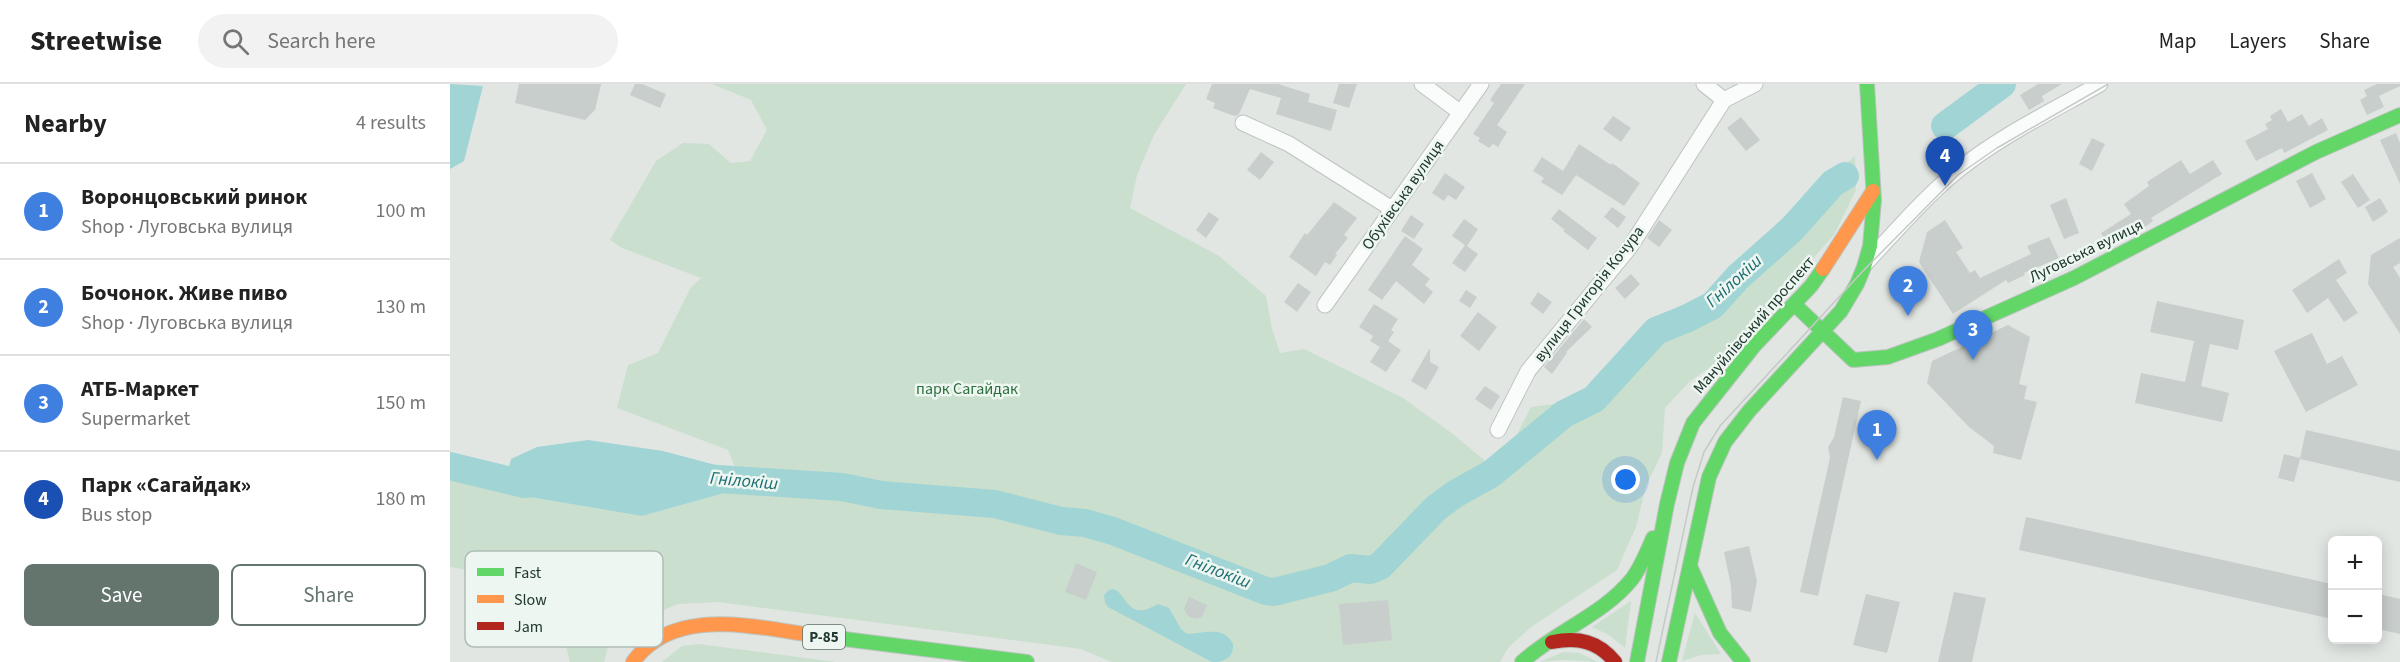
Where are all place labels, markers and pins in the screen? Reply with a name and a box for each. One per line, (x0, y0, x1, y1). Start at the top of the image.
pin: 4 (1926, 136, 1964, 186)
pin: 2 (1888, 266, 1928, 316)
pin: 3 (1954, 310, 1993, 360)
pin: 1 (1858, 410, 1896, 460)

